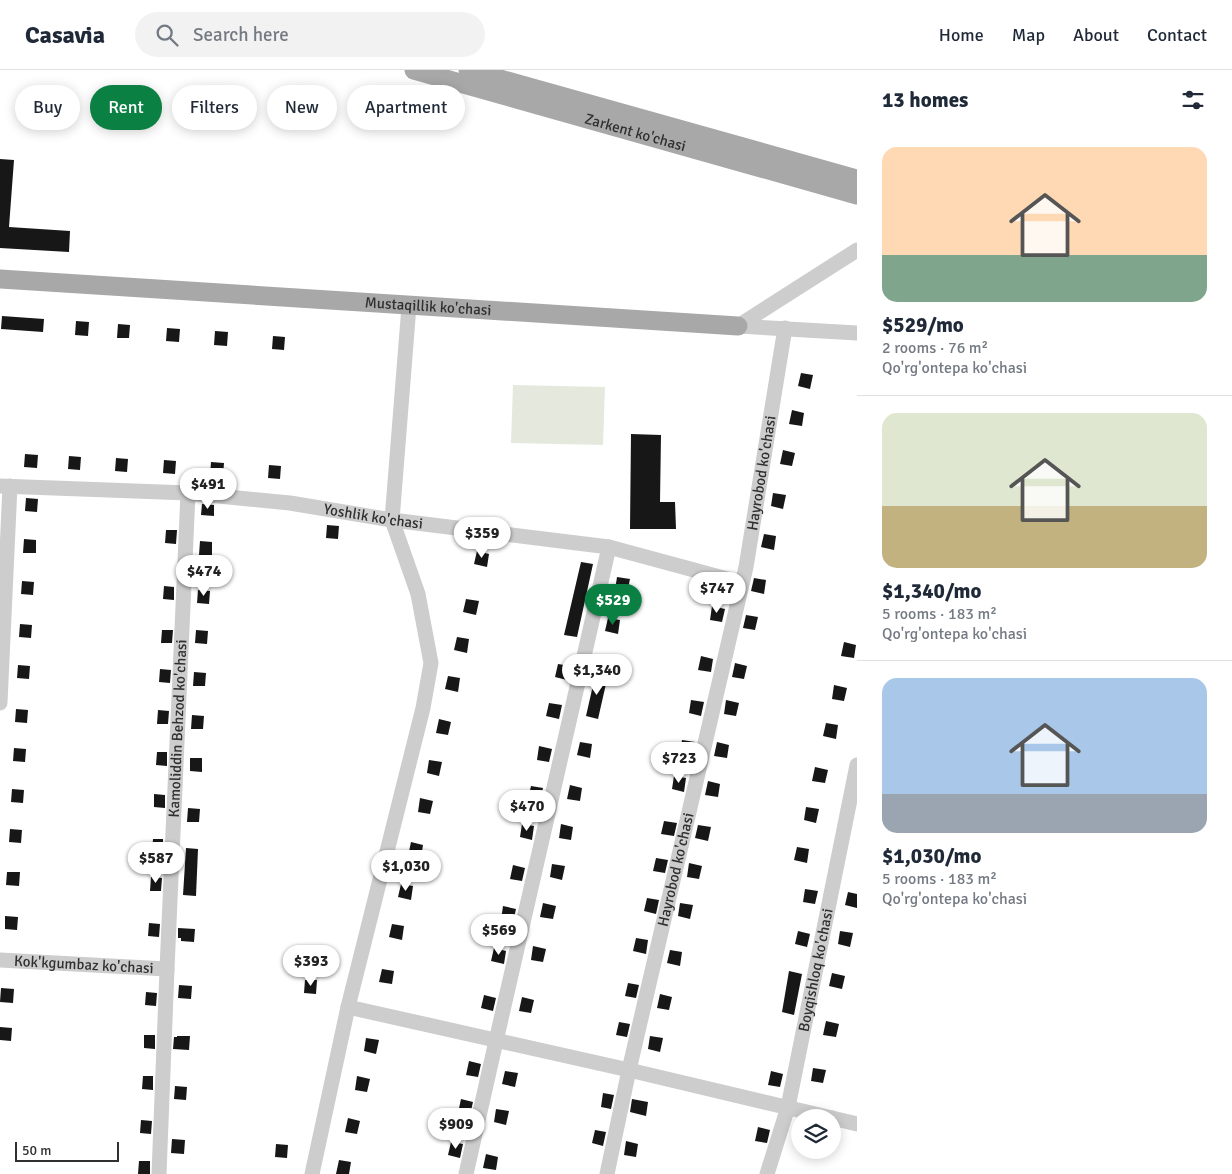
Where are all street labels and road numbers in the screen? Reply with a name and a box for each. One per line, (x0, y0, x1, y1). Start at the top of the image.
street label: Zarkent ko'chasi (583, 110, 688, 155)
street label: Mustaqillik ko'chasi (364, 293, 492, 319)
street label: Hayrobod ko'chasi (743, 414, 780, 532)
street label: Yoshlik ko'chasi (322, 500, 424, 533)
street label: Kamoliddin Behzod ko'chasi (165, 639, 191, 818)
street label: Hayrobod ko'chasi (654, 811, 698, 928)
street label: Boyqishloq ko'chasi (794, 907, 837, 1033)
street label: Kok'kgumbaz ko'chasi (14, 952, 154, 977)

